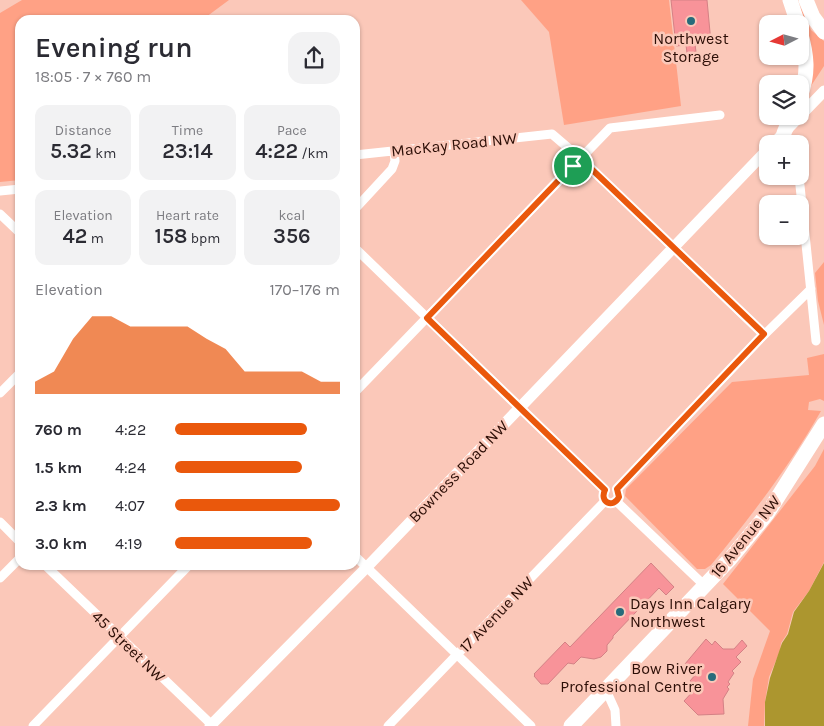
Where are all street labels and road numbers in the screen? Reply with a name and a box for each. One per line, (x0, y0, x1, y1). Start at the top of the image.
street label: MacKay Road NW (390, 128, 519, 161)
street label: Bowness Road NW (405, 416, 512, 526)
street label: 16 Avenue NW (707, 491, 785, 581)
street label: 17 Avenue NW (455, 572, 538, 656)
street label: 45 Street NW (88, 607, 170, 687)

